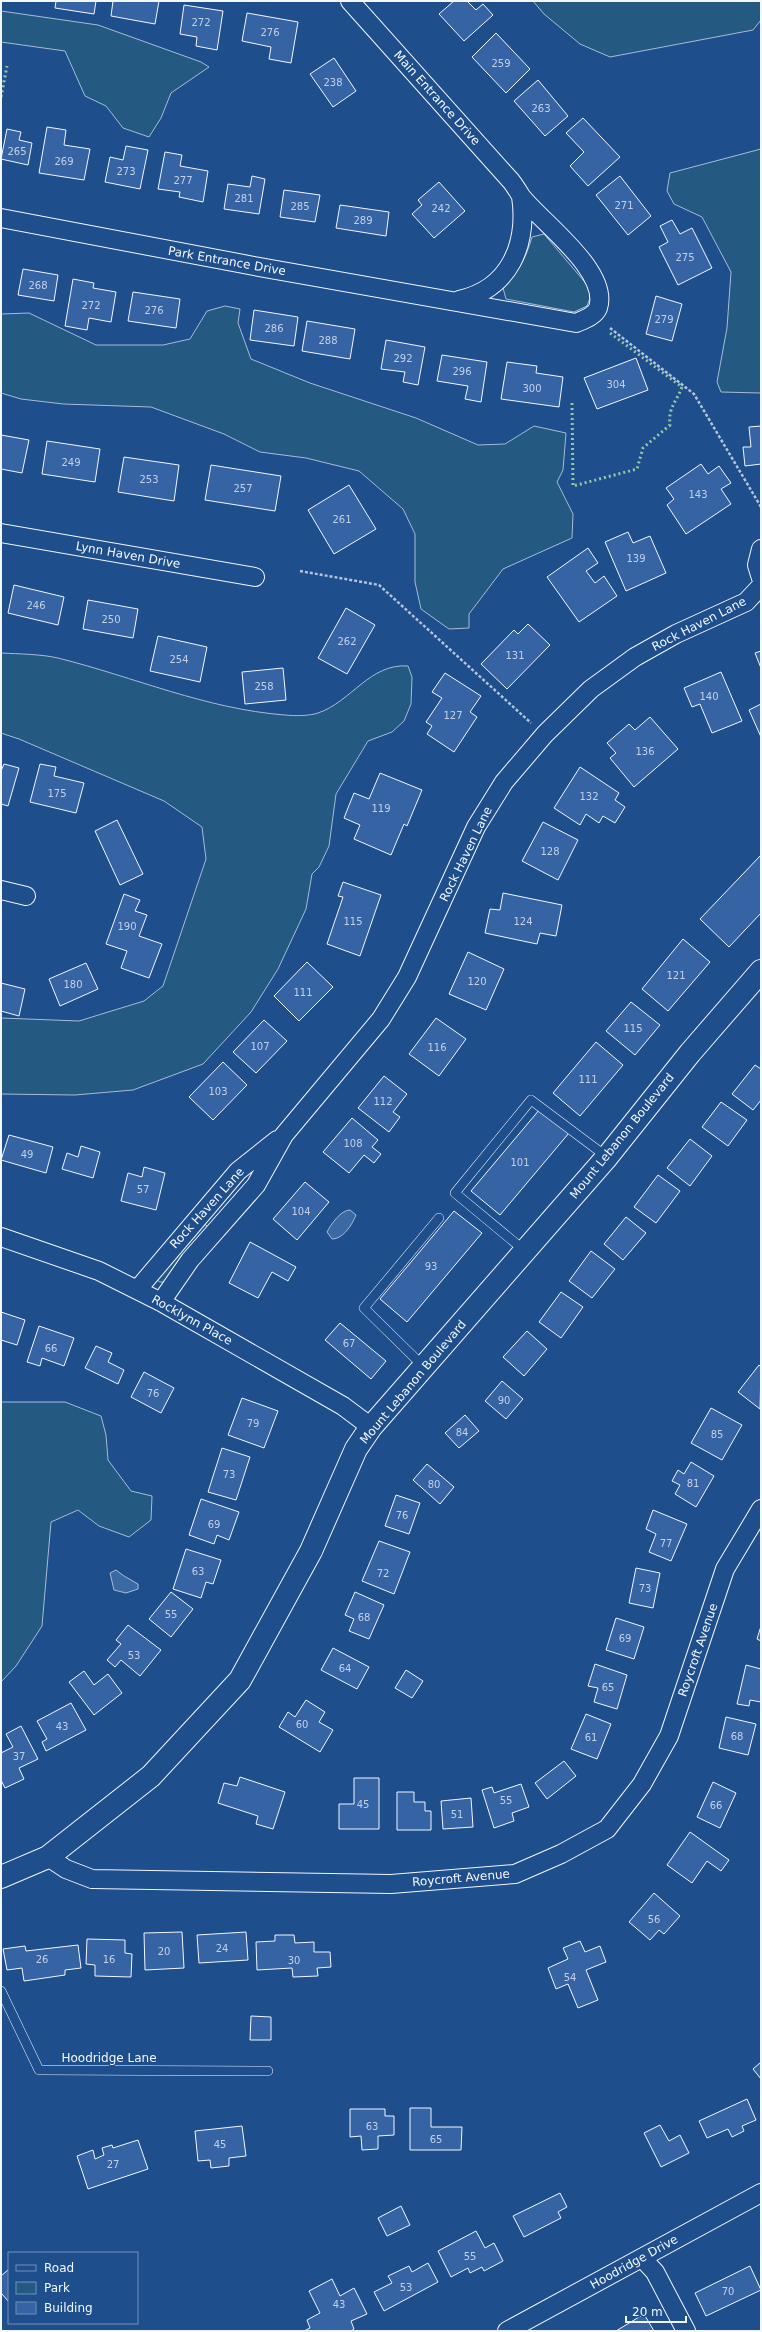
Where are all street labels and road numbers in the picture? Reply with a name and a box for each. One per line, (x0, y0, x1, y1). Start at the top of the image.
street label: Main Entrance Drive (391, 48, 483, 148)
street label: Park Entrance Drive (167, 244, 287, 278)
street label: Lynn Haven Drive (75, 539, 181, 571)
street label: Rock Haven Lane (650, 594, 748, 654)
street label: Rock Haven Lane (437, 804, 495, 904)
street label: Mount Lebanon Boulevard (567, 1070, 677, 1202)
street label: Rock Haven Lane (167, 1165, 247, 1251)
street label: Rocklynn Place (149, 1292, 235, 1348)
street label: Mount Lebanon Boulevard (357, 1317, 469, 1447)
street label: Roycroft Avenue (675, 1601, 721, 1699)
street label: Roycroft Avenue (412, 1867, 510, 1889)
street label: Hoodridge Lane (61, 2051, 157, 2065)
street label: Hoodridge Drive (588, 2232, 680, 2292)

